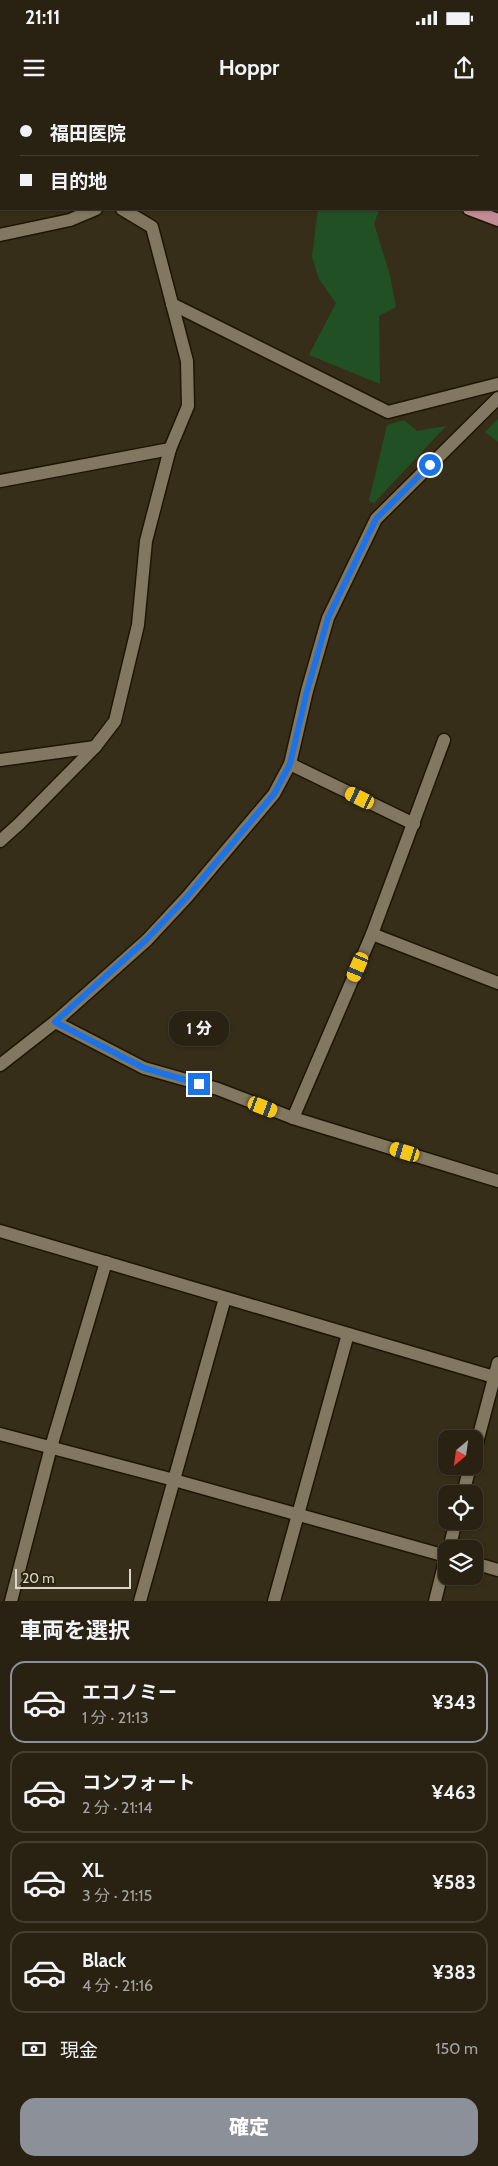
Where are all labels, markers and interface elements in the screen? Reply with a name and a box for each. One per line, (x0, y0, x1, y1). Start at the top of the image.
text: 21:11 (25, 6, 60, 29)
icon: menu (20, 54, 48, 82)
text: Hoppr (219, 54, 279, 81)
icon: share (450, 54, 478, 82)
text: 福田医院 (50, 122, 126, 145)
text: 目的地 (50, 170, 107, 193)
route start (419, 454, 441, 476)
car (343, 785, 376, 811)
car (345, 950, 370, 984)
callout: 1 分 (169, 1012, 229, 1046)
text: 1 分 (186, 1019, 212, 1038)
route end (188, 1073, 210, 1095)
car (246, 1095, 279, 1119)
car (388, 1140, 421, 1164)
north arrow (438, 1430, 482, 1475)
map controls (438, 1430, 483, 1585)
button: locate (438, 1485, 483, 1530)
button: layers (438, 1540, 483, 1585)
scale bar (15, 1566, 131, 1589)
text: 20 m (22, 1569, 55, 1587)
text: 車両を選択 (20, 1617, 130, 1644)
icon: car (22, 1680, 67, 1725)
text: エコノミー (82, 1681, 177, 1704)
text: ¥343 (432, 1691, 476, 1714)
text: 1 分 · 21:13 (82, 1708, 149, 1727)
icon: car (22, 1770, 67, 1815)
text: コンフォート (82, 1771, 195, 1794)
text: ¥463 (432, 1781, 476, 1804)
text: 2 分 · 21:14 (82, 1798, 152, 1817)
text: XL (82, 1859, 103, 1882)
icon: car (22, 1860, 67, 1905)
text: ¥583 (433, 1871, 476, 1894)
text: 3 分 · 21:15 (82, 1886, 152, 1905)
text: Black (82, 1949, 126, 1972)
icon: car (22, 1950, 67, 1995)
text: ¥383 (433, 1961, 476, 1984)
text: 4 分 · 21:16 (82, 1976, 153, 1995)
icon: cash (20, 2035, 48, 2063)
text: 現金 (60, 2039, 98, 2062)
text: 150 m (435, 2039, 478, 2058)
button: 確定 (20, 2098, 478, 2156)

